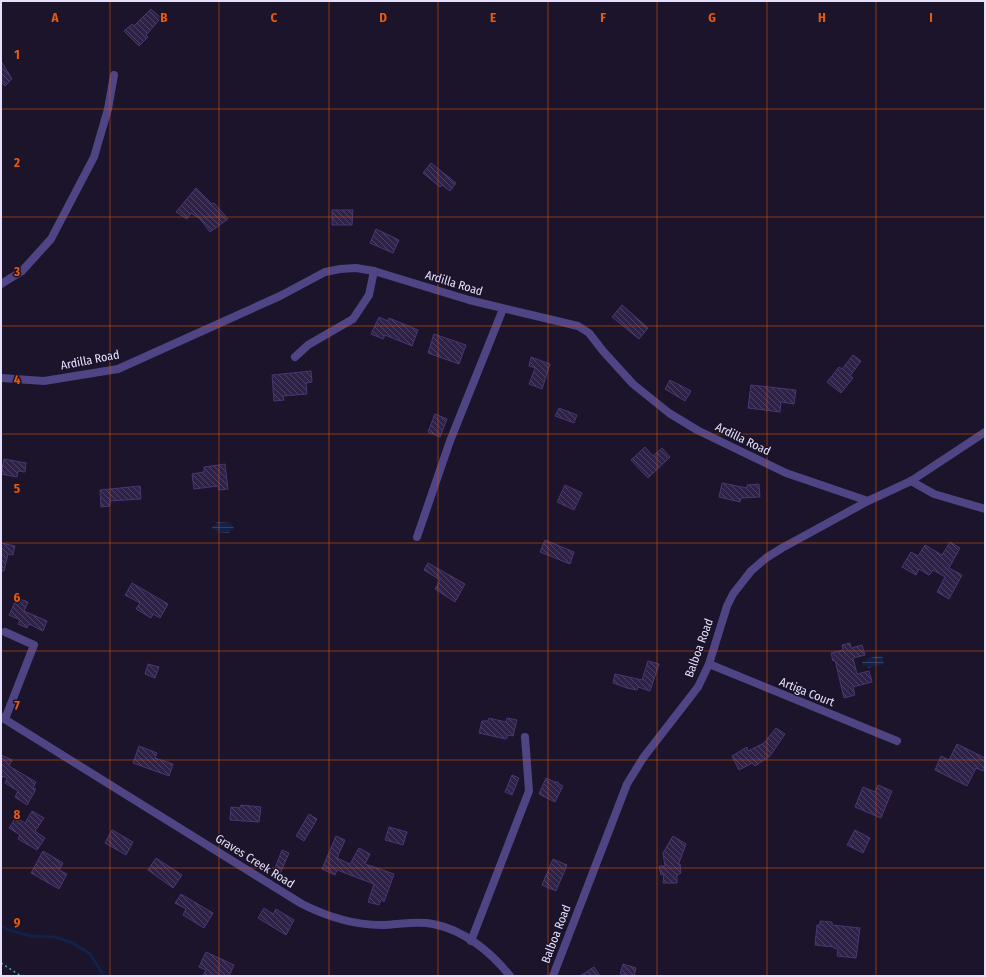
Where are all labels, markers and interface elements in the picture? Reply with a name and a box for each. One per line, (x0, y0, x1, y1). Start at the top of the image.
text: A (50, 10, 59, 25)
text: B (160, 10, 168, 25)
text: C (271, 10, 278, 25)
text: D (379, 10, 387, 25)
text: E (490, 10, 496, 25)
text: F (600, 10, 606, 25)
text: G (708, 10, 716, 25)
text: H (818, 10, 826, 25)
text: I (929, 10, 933, 25)
text: 1 (14, 47, 20, 62)
text: 2 (13, 155, 20, 170)
text: 3 (13, 264, 20, 279)
street label: Ardilla Road (424, 268, 484, 298)
street label: Ardilla Road (59, 347, 121, 373)
text: 4 (14, 372, 21, 387)
street label: Ardilla Road (713, 420, 773, 458)
text: 5 (14, 481, 20, 496)
text: 6 (14, 590, 21, 605)
street label: Balboa Road (682, 617, 716, 679)
street label: Artiga Court (777, 675, 837, 709)
text: 7 (14, 698, 20, 713)
text: 8 (14, 807, 21, 822)
street label: Graves Creek Road (213, 831, 297, 891)
street label: Balboa Road (538, 903, 574, 965)
text: 9 (14, 915, 21, 930)

